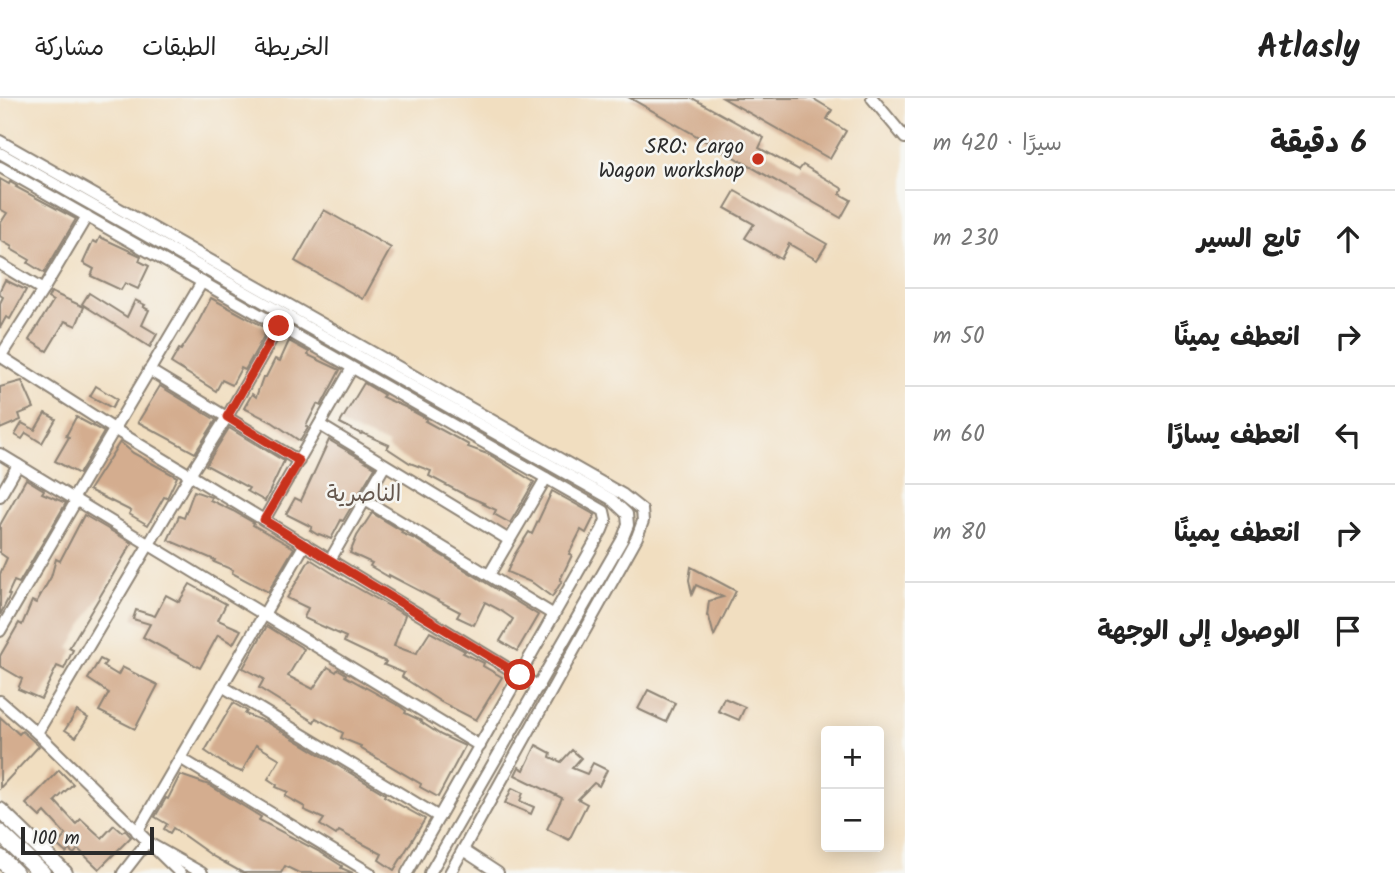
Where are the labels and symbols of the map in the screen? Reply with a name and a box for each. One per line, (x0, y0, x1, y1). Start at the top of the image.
place label: SRO: Cargo Wagon workshop (598, 131, 744, 188)
marker: SRO: Cargo Wagon workshop (750, 151, 766, 167)
route end (263, 310, 294, 341)
district label: الناصرية (327, 477, 401, 513)
route start (504, 659, 535, 690)
scale bar (21, 824, 154, 856)

